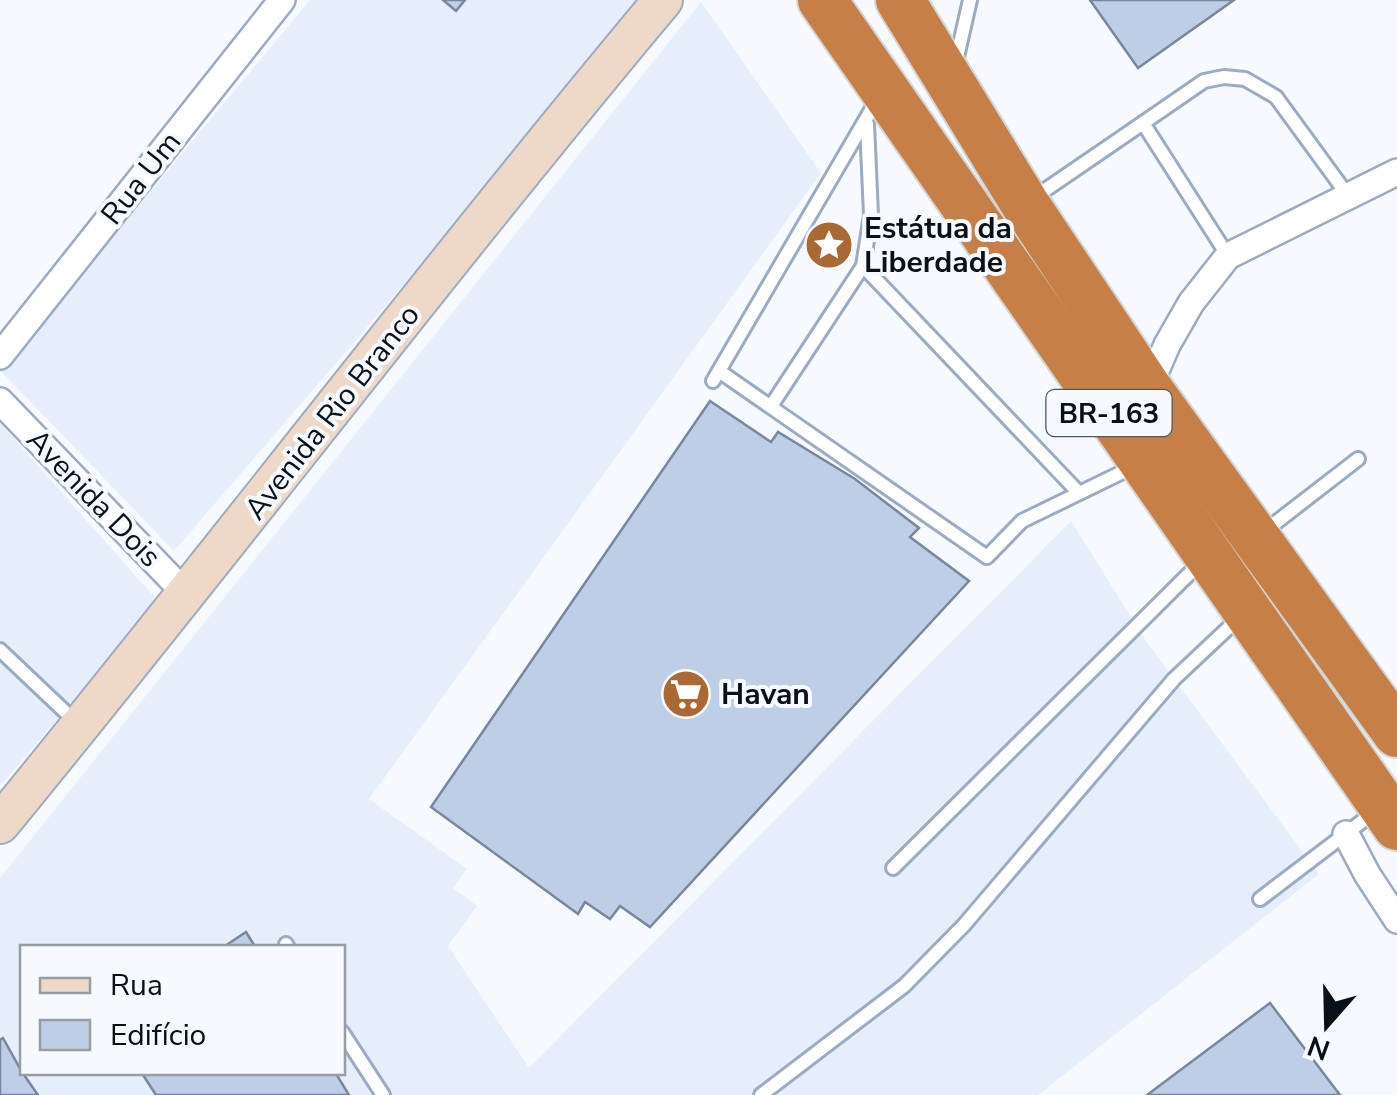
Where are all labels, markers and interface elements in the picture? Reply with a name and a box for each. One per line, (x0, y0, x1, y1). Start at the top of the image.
street label: Rua Um (92, 123, 191, 233)
place label: Estátua da Liberdade (864, 208, 1012, 283)
place icon: Estátua da Liberdade (803, 219, 855, 271)
street label: Avenida Rio Branco (235, 296, 429, 529)
road number: BR-163 (1046, 390, 1172, 436)
street label: Avenida Dois (17, 420, 170, 577)
supermarket icon: Havan (660, 668, 712, 720)
place label: Havan (721, 674, 810, 715)
legend (20, 945, 345, 1075)
text: Rua (110, 965, 163, 1006)
north arrow (1277, 975, 1377, 1075)
text: Edifício (110, 1015, 206, 1056)
text: N (1302, 1026, 1335, 1069)

